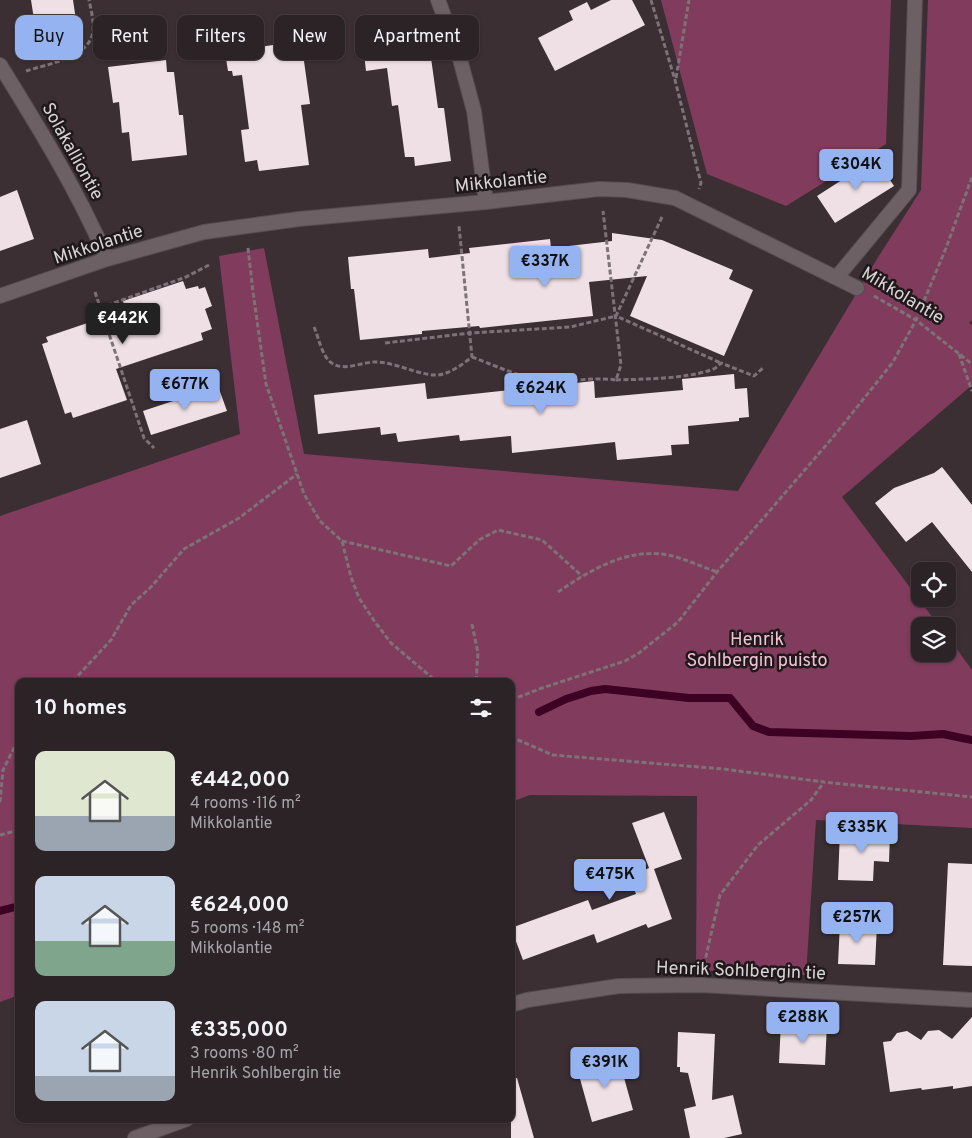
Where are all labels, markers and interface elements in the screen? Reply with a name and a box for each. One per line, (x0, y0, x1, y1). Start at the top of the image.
chip: Buy (15, 15, 83, 60)
chip: Rent (93, 15, 167, 60)
chip: Filters (177, 15, 264, 60)
chip: New (274, 15, 345, 60)
chip: Apartment (355, 15, 479, 60)
street label: Solakalliontie (35, 99, 108, 204)
pin: €304K (821, 148, 891, 191)
text: €304K (830, 155, 882, 175)
street label: Mikkolantie (454, 166, 548, 199)
street label: Mikkolantie (51, 220, 146, 271)
pin: €337K (510, 246, 580, 288)
text: €337K (521, 252, 569, 272)
street label: Mikkolantie (857, 263, 948, 330)
pin: €442K (88, 302, 158, 345)
text: €442K (97, 309, 149, 329)
pin: €677K (150, 368, 220, 411)
pin: €624K (506, 372, 576, 415)
text: €677K (161, 375, 209, 395)
text: €624K (515, 379, 567, 399)
map controls (911, 562, 956, 662)
button: locate (911, 562, 956, 607)
button: layers (911, 617, 956, 662)
park label: Henrik Sohlbergin puisto (686, 629, 828, 673)
icon: filters (467, 694, 495, 722)
text: 10 homes (35, 695, 127, 722)
text: €442,000 (190, 767, 290, 794)
icon: home (75, 771, 135, 831)
text: 4 rooms · 116 m² (190, 794, 301, 814)
pin: €335K (827, 812, 897, 854)
text: Mikkolantie (190, 814, 272, 834)
text: €335K (837, 818, 887, 838)
pin: €475K (575, 858, 645, 901)
text: €475K (585, 865, 635, 885)
text: €624,000 (190, 892, 289, 919)
icon: home (75, 896, 135, 956)
pin: €257K (822, 902, 892, 944)
text: €257K (832, 908, 882, 928)
text: 5 rooms · 148 m² (190, 919, 305, 939)
text: Mikkolantie (190, 939, 272, 959)
street label: Henrik Sohlbergin tie (656, 957, 826, 986)
pin: €288K (768, 1002, 838, 1044)
text: €288K (777, 1008, 829, 1028)
text: €335,000 (190, 1017, 288, 1044)
icon: home (75, 1021, 135, 1081)
text: 3 rooms · 80 m² (190, 1044, 299, 1064)
pin: €391K (570, 1046, 640, 1089)
text: €391K (581, 1053, 629, 1073)
text: Henrik Sohlbergin tie (190, 1064, 341, 1084)

